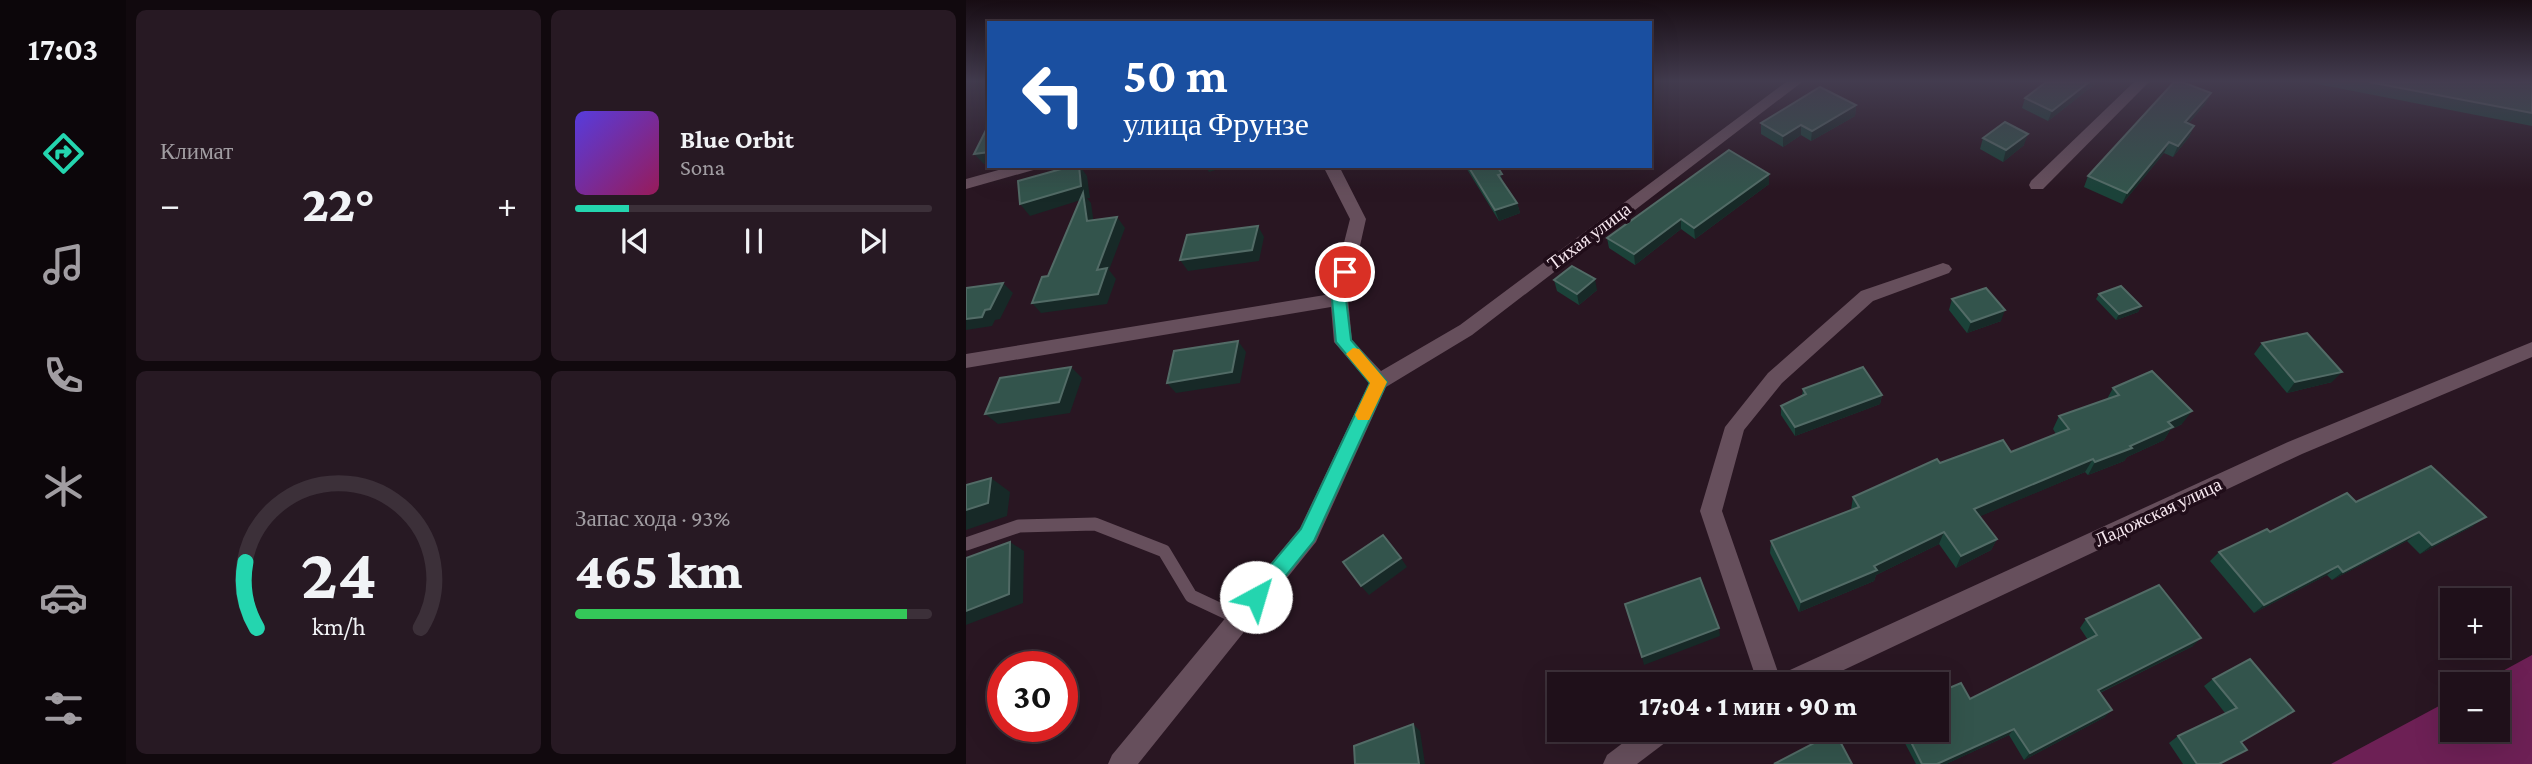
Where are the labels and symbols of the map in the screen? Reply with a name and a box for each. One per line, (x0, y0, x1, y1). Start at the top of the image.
street label: Тихая улица (1543, 198, 1635, 274)
pin (1315, 242, 1375, 302)
street label: Ладожская улица (2091, 473, 2225, 551)
position arrow (1219, 560, 1293, 634)
speed limit sign: 30 (987, 651, 1078, 742)

